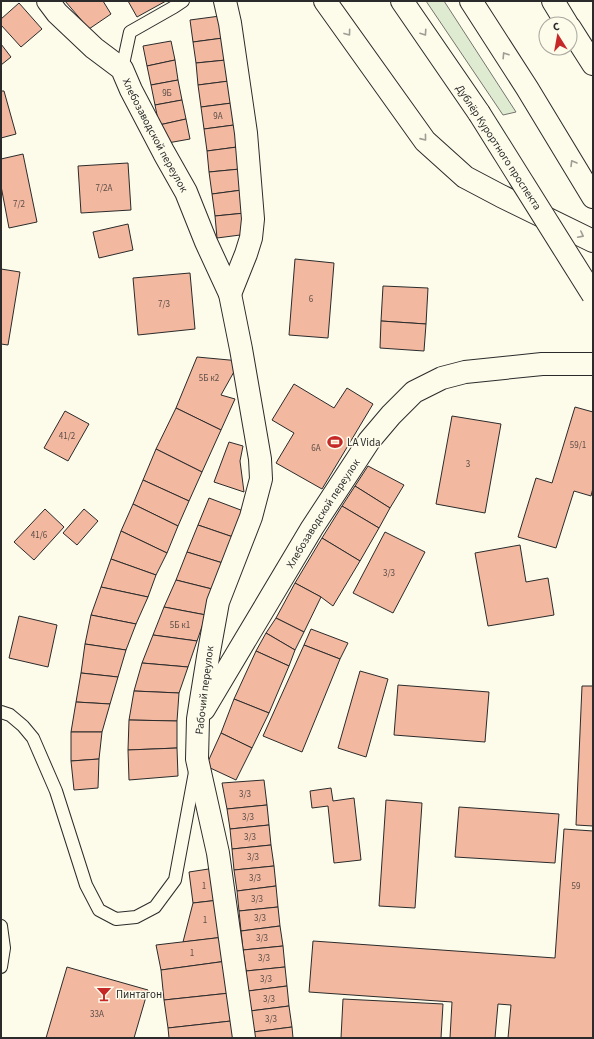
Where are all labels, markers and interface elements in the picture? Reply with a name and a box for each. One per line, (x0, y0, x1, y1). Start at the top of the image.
north arrow (538, 16, 578, 56)
text: С (552, 19, 561, 35)
one-way arrow (343, 28, 350, 35)
one-way arrow (419, 29, 427, 36)
one-way arrow (503, 52, 510, 59)
street label: Хлебозаводской переулок (119, 76, 192, 195)
street label: Дублёр Курортного проспекта (452, 82, 545, 213)
house number: 9Б (162, 87, 172, 100)
house number: 9А (213, 110, 223, 123)
one-way arrow (419, 134, 426, 141)
one-way arrow (570, 160, 577, 167)
house number: 7/2А (96, 182, 113, 195)
house number: 7/2 (13, 198, 26, 211)
one-way arrow (576, 230, 584, 237)
house number: 6 (309, 293, 314, 306)
house number: 7/3 (158, 298, 171, 311)
house number: 5Б к2 (199, 372, 220, 385)
house number: 41/2 (59, 430, 76, 443)
sports icon: LA Vida (326, 433, 344, 451)
place label: LA Vida (347, 435, 381, 450)
house number: 59/1 (570, 439, 586, 452)
house number: 6А (311, 442, 321, 455)
street label: Хлебозаводской переулок (283, 455, 364, 571)
house number: 3 (466, 458, 471, 471)
house number: 41/6 (31, 529, 48, 542)
house number: 3/3 (383, 567, 396, 580)
house number: 5Б к1 (170, 619, 190, 632)
street label: Рабочий переулок (192, 644, 217, 735)
house number: 3/3 (239, 788, 252, 801)
house number: 3/3 (242, 811, 255, 824)
house number: 3/3 (244, 831, 257, 844)
house number: 3/3 (247, 851, 260, 864)
house number: 3/3 (249, 872, 262, 885)
house number: 1 (202, 880, 206, 893)
house number: 59 (572, 880, 581, 893)
house number: 3/3 (251, 893, 264, 906)
house number: 3/3 (254, 912, 267, 925)
house number: 1 (203, 914, 207, 927)
house number: 3/3 (256, 932, 269, 945)
house number: 1 (190, 947, 194, 960)
house number: 3/3 (258, 952, 271, 965)
house number: 3/3 (260, 973, 273, 986)
bar icon: Пинтагон (95, 985, 113, 1003)
place label: Пинтагон (116, 987, 162, 1002)
house number: 3/3 (263, 993, 276, 1006)
house number: 33А (90, 1008, 104, 1021)
house number: 3/3 (265, 1013, 278, 1026)

